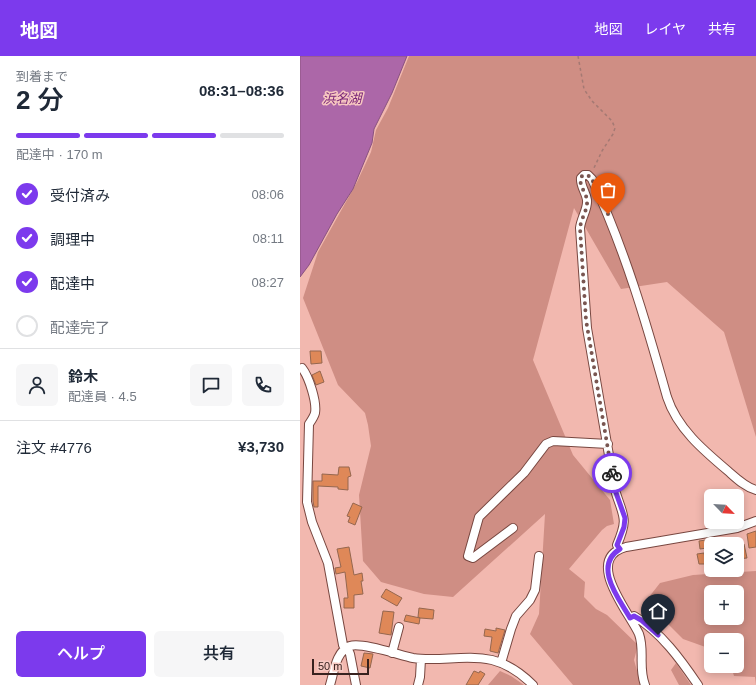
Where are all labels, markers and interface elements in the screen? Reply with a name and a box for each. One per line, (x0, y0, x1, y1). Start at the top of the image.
text: 地図 (20, 20, 58, 41)
text: 地図 (594, 21, 622, 37)
text: レイヤ (644, 21, 686, 37)
text: 共有 (708, 21, 736, 37)
text: 到着まで (16, 69, 68, 84)
text: 08:31–08:36 (199, 82, 284, 99)
text: 2 分 (16, 85, 64, 115)
water label: 浜名湖 (322, 91, 363, 106)
text: 配達中 · 170 m (16, 147, 103, 162)
pin (591, 173, 625, 214)
icon: bag (597, 179, 619, 201)
icon: check (16, 183, 38, 205)
text: 受付済み (50, 187, 110, 204)
text: 08:06 (251, 187, 284, 202)
icon: check (16, 227, 38, 249)
text: 調理中 (50, 231, 95, 248)
text: 08:11 (252, 231, 284, 246)
icon: check (16, 271, 38, 293)
text: 配達中 (50, 275, 95, 292)
text: 08:27 (251, 275, 284, 290)
text: 配達完了 (50, 319, 110, 336)
button: person (16, 364, 58, 406)
button: chat (190, 364, 232, 406)
button: phone (242, 364, 284, 406)
text: 鈴木 (68, 368, 98, 385)
text: 配達員 · 4.5 (68, 389, 137, 404)
text: ¥3,730 (238, 438, 284, 455)
text: 注文 #4776 (16, 439, 92, 456)
courier (592, 453, 632, 493)
icon: bike (601, 462, 623, 484)
north arrow (704, 489, 744, 529)
map controls (704, 489, 744, 673)
button: layers (704, 537, 744, 577)
button: + (704, 585, 744, 625)
pin (641, 594, 675, 635)
icon: home (647, 600, 669, 622)
button: ヘルプ (16, 631, 146, 677)
button: 共有 (154, 631, 284, 677)
button: − (704, 633, 744, 673)
scale bar (312, 657, 369, 676)
text: 50 m (318, 660, 342, 672)

